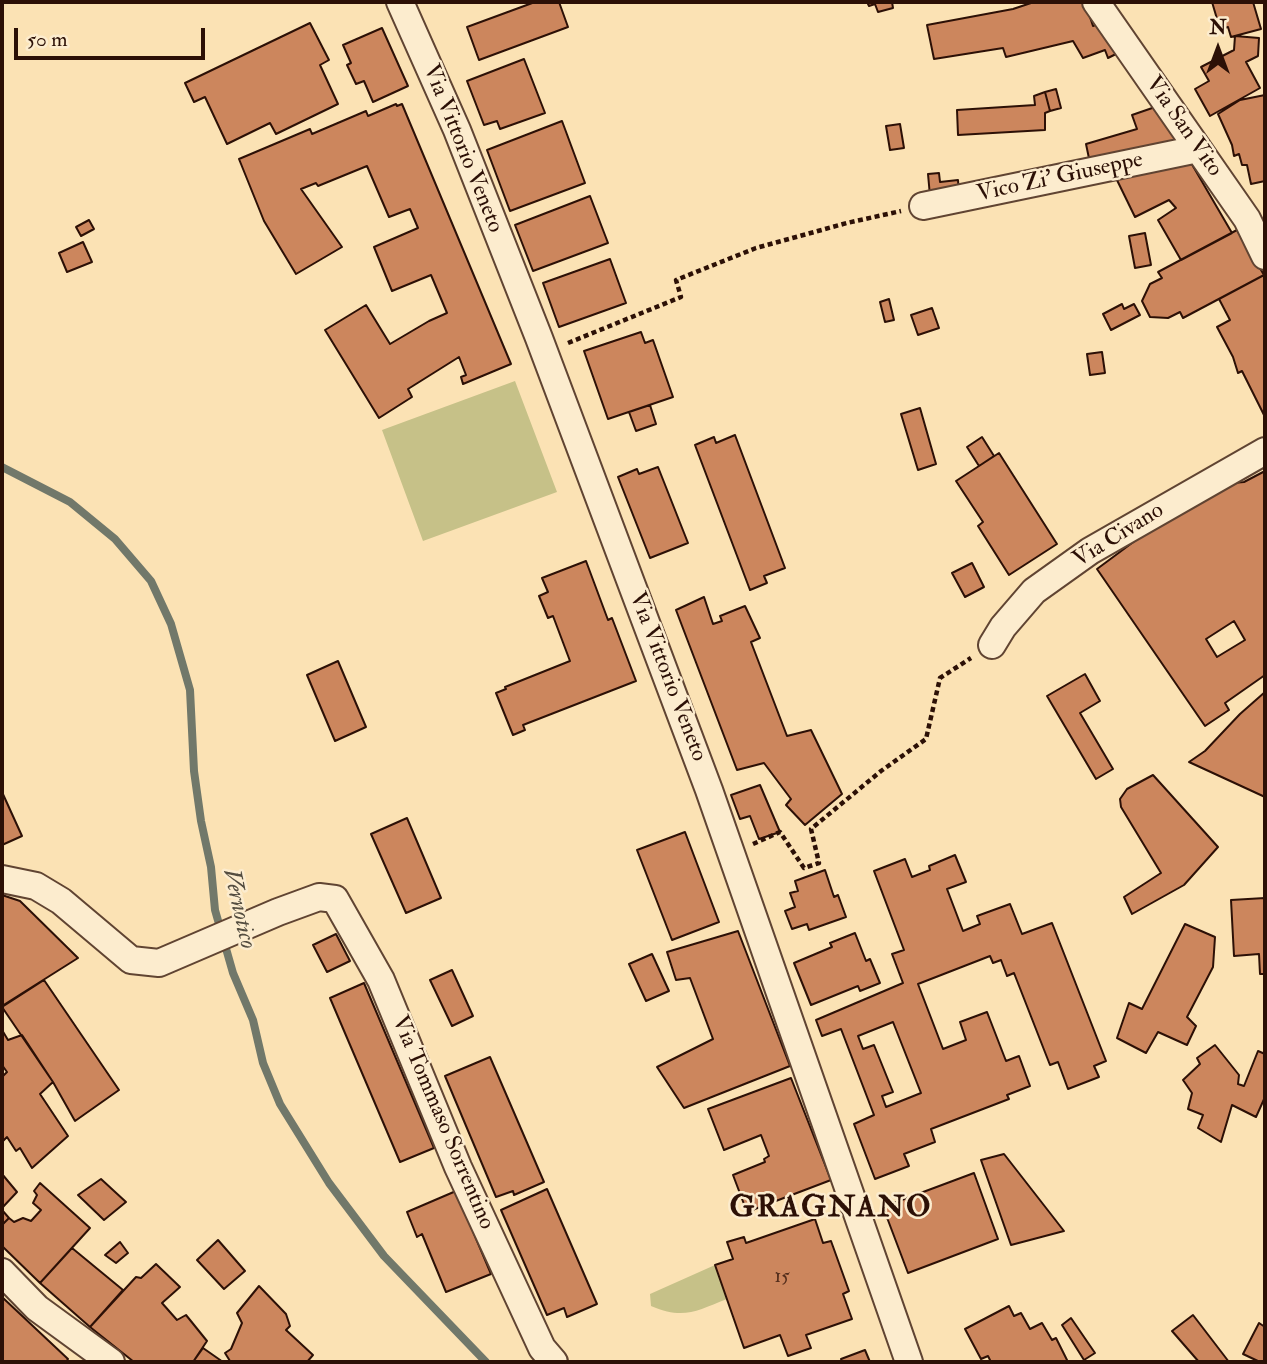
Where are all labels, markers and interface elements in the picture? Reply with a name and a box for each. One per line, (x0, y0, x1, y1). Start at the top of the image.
scale bar (18, 14, 208, 58)
north arrow (1183, 14, 1253, 84)
text: N (1209, 16, 1227, 40)
text: 50 m (27, 26, 68, 53)
street label: Via Vittorio Veneto (416, 61, 508, 237)
street label: Via San Vito (1138, 72, 1228, 182)
street label: Vico Zi' Giuseppe (975, 147, 1145, 209)
street label: Via Civano (1069, 497, 1169, 575)
street label: Via Vittorio Veneto (622, 588, 712, 766)
water label: Vernotico (215, 866, 261, 952)
street label: Via Tommaso Sorrentino (384, 1012, 500, 1234)
district label: GRAGNANO (731, 1192, 931, 1228)
house number: 15 (774, 1267, 790, 1289)

